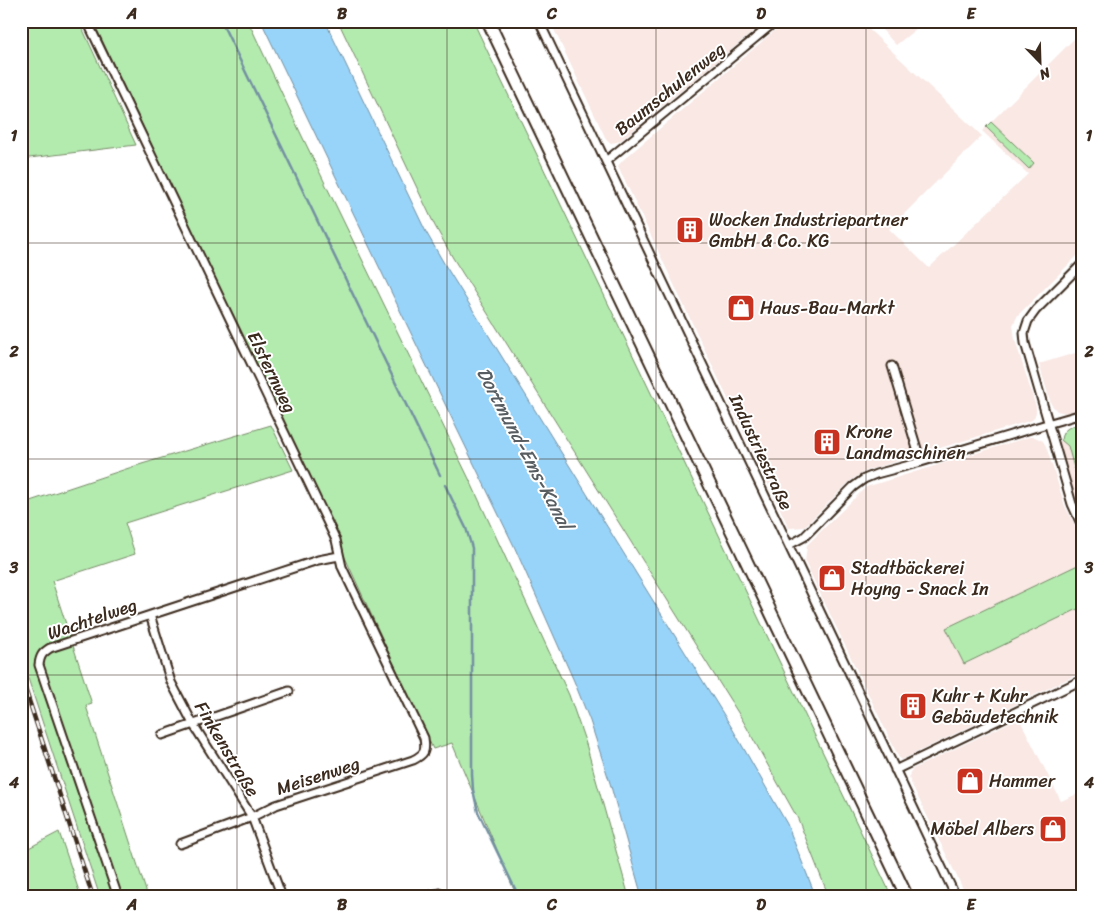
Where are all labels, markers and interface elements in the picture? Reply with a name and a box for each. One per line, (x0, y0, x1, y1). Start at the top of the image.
text: A (126, 0, 137, 28)
text: B (337, 0, 348, 28)
text: C (546, 0, 558, 28)
text: D (756, 0, 766, 28)
text: E (967, 0, 977, 28)
street label: Baumschulenweg (607, 34, 733, 144)
north arrow (1016, 38, 1066, 88)
text: N (1035, 60, 1055, 87)
text: 1 (11, 121, 18, 150)
text: 1 (1086, 121, 1093, 150)
place label: Wocken Industriepartner GmbH & Co. KG (709, 204, 909, 257)
building icon: Wocken Industriepartner GmbH & Co. KG (675, 215, 705, 245)
place label: Haus-Bau-Markt (760, 292, 895, 324)
shop icon: Haus-Bau-Markt (726, 293, 756, 323)
street label: Elsternweg (238, 326, 306, 418)
text: 2 (8, 337, 19, 366)
text: 2 (1083, 337, 1094, 366)
water label: Dortmund-Ems-Kanal (468, 361, 584, 539)
street label: Industriestraße (720, 387, 802, 516)
place label: Krone Landmaschinen (846, 416, 966, 469)
building icon: Krone Landmaschinen (812, 427, 842, 457)
place label: Stadtbäckerei Hoyng - Snack In (851, 552, 989, 605)
text: 3 (9, 553, 19, 582)
text: 3 (1084, 553, 1094, 582)
shop icon: Stadtbäckerei Hoyng - Snack In (817, 563, 847, 593)
street label: Wachtelweg (43, 589, 141, 649)
place label: Kuhr + Kuhr Gebäudetechnik (932, 680, 1059, 733)
building icon: Kuhr + Kuhr Gebäudetechnik (898, 691, 928, 721)
street label: Finkenstraße (186, 695, 268, 803)
street label: Meisenweg (272, 747, 364, 805)
place label: Hammer (989, 765, 1057, 797)
shop icon: Hammer (955, 766, 985, 796)
text: 4 (8, 768, 19, 797)
text: 4 (1083, 768, 1094, 797)
place label: Möbel Albers (930, 813, 1035, 845)
shop icon: Möbel Albers (1038, 814, 1068, 844)
text: A (126, 890, 137, 918)
text: B (337, 890, 348, 918)
text: C (546, 890, 558, 918)
text: D (756, 890, 766, 918)
text: E (967, 890, 977, 918)

